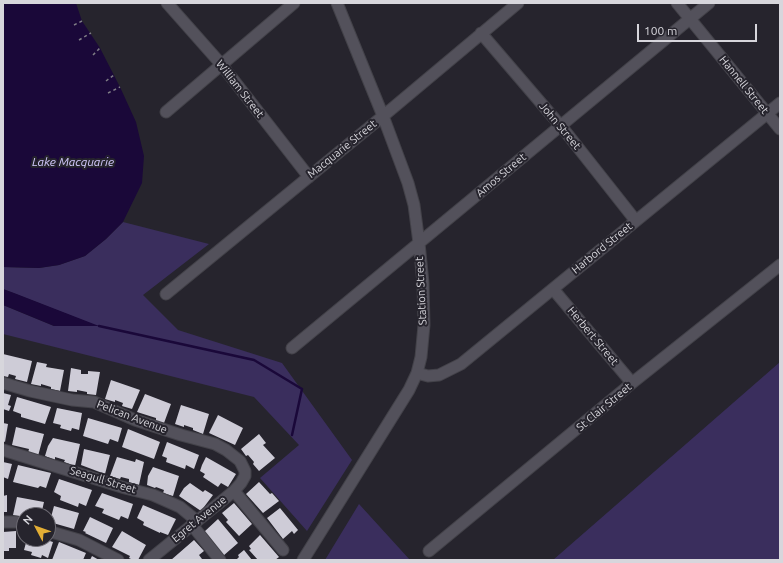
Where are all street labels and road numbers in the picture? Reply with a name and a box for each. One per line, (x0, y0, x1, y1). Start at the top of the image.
street label: Hannell Street (717, 53, 771, 117)
street label: William Street (213, 57, 267, 121)
street label: John Street (536, 100, 584, 152)
street label: Macquarie Street (305, 117, 379, 181)
street label: Amos Street (473, 150, 529, 200)
street label: Harbord Street (569, 220, 635, 276)
street label: Station Street (413, 256, 429, 326)
street label: Herbert Street (565, 304, 621, 368)
street label: St Clair Street (574, 380, 634, 434)
street label: Pelican Avenue (95, 397, 169, 437)
street label: Seagull Street (68, 464, 138, 496)
street label: Egret Avenue (169, 493, 229, 545)

